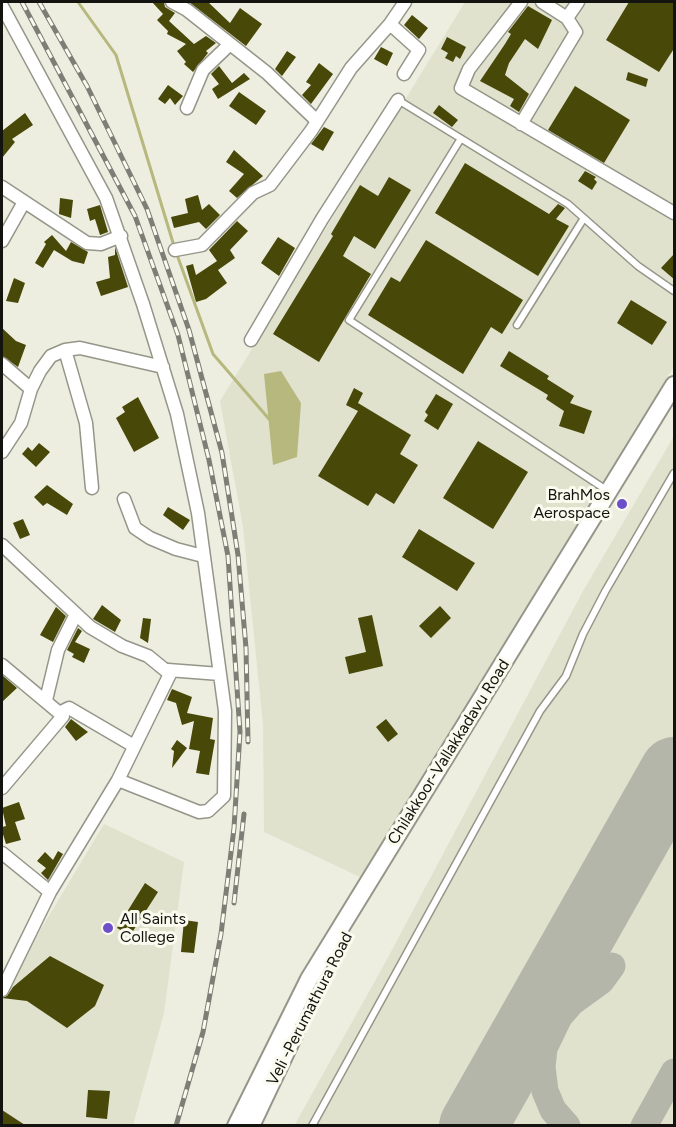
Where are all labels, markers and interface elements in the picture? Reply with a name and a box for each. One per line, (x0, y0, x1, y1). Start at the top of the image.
place label: BrahMos Aerospace (533, 485, 610, 523)
marker: BrahMos Aerospace (615, 497, 629, 511)
street label: Chilakkoor-Vallakkadavu Road (384, 656, 514, 848)
place label: All Saints College (120, 909, 186, 947)
marker: All Saints College (101, 921, 115, 935)
street label: Veli -Perumathura Road (263, 929, 357, 1089)

